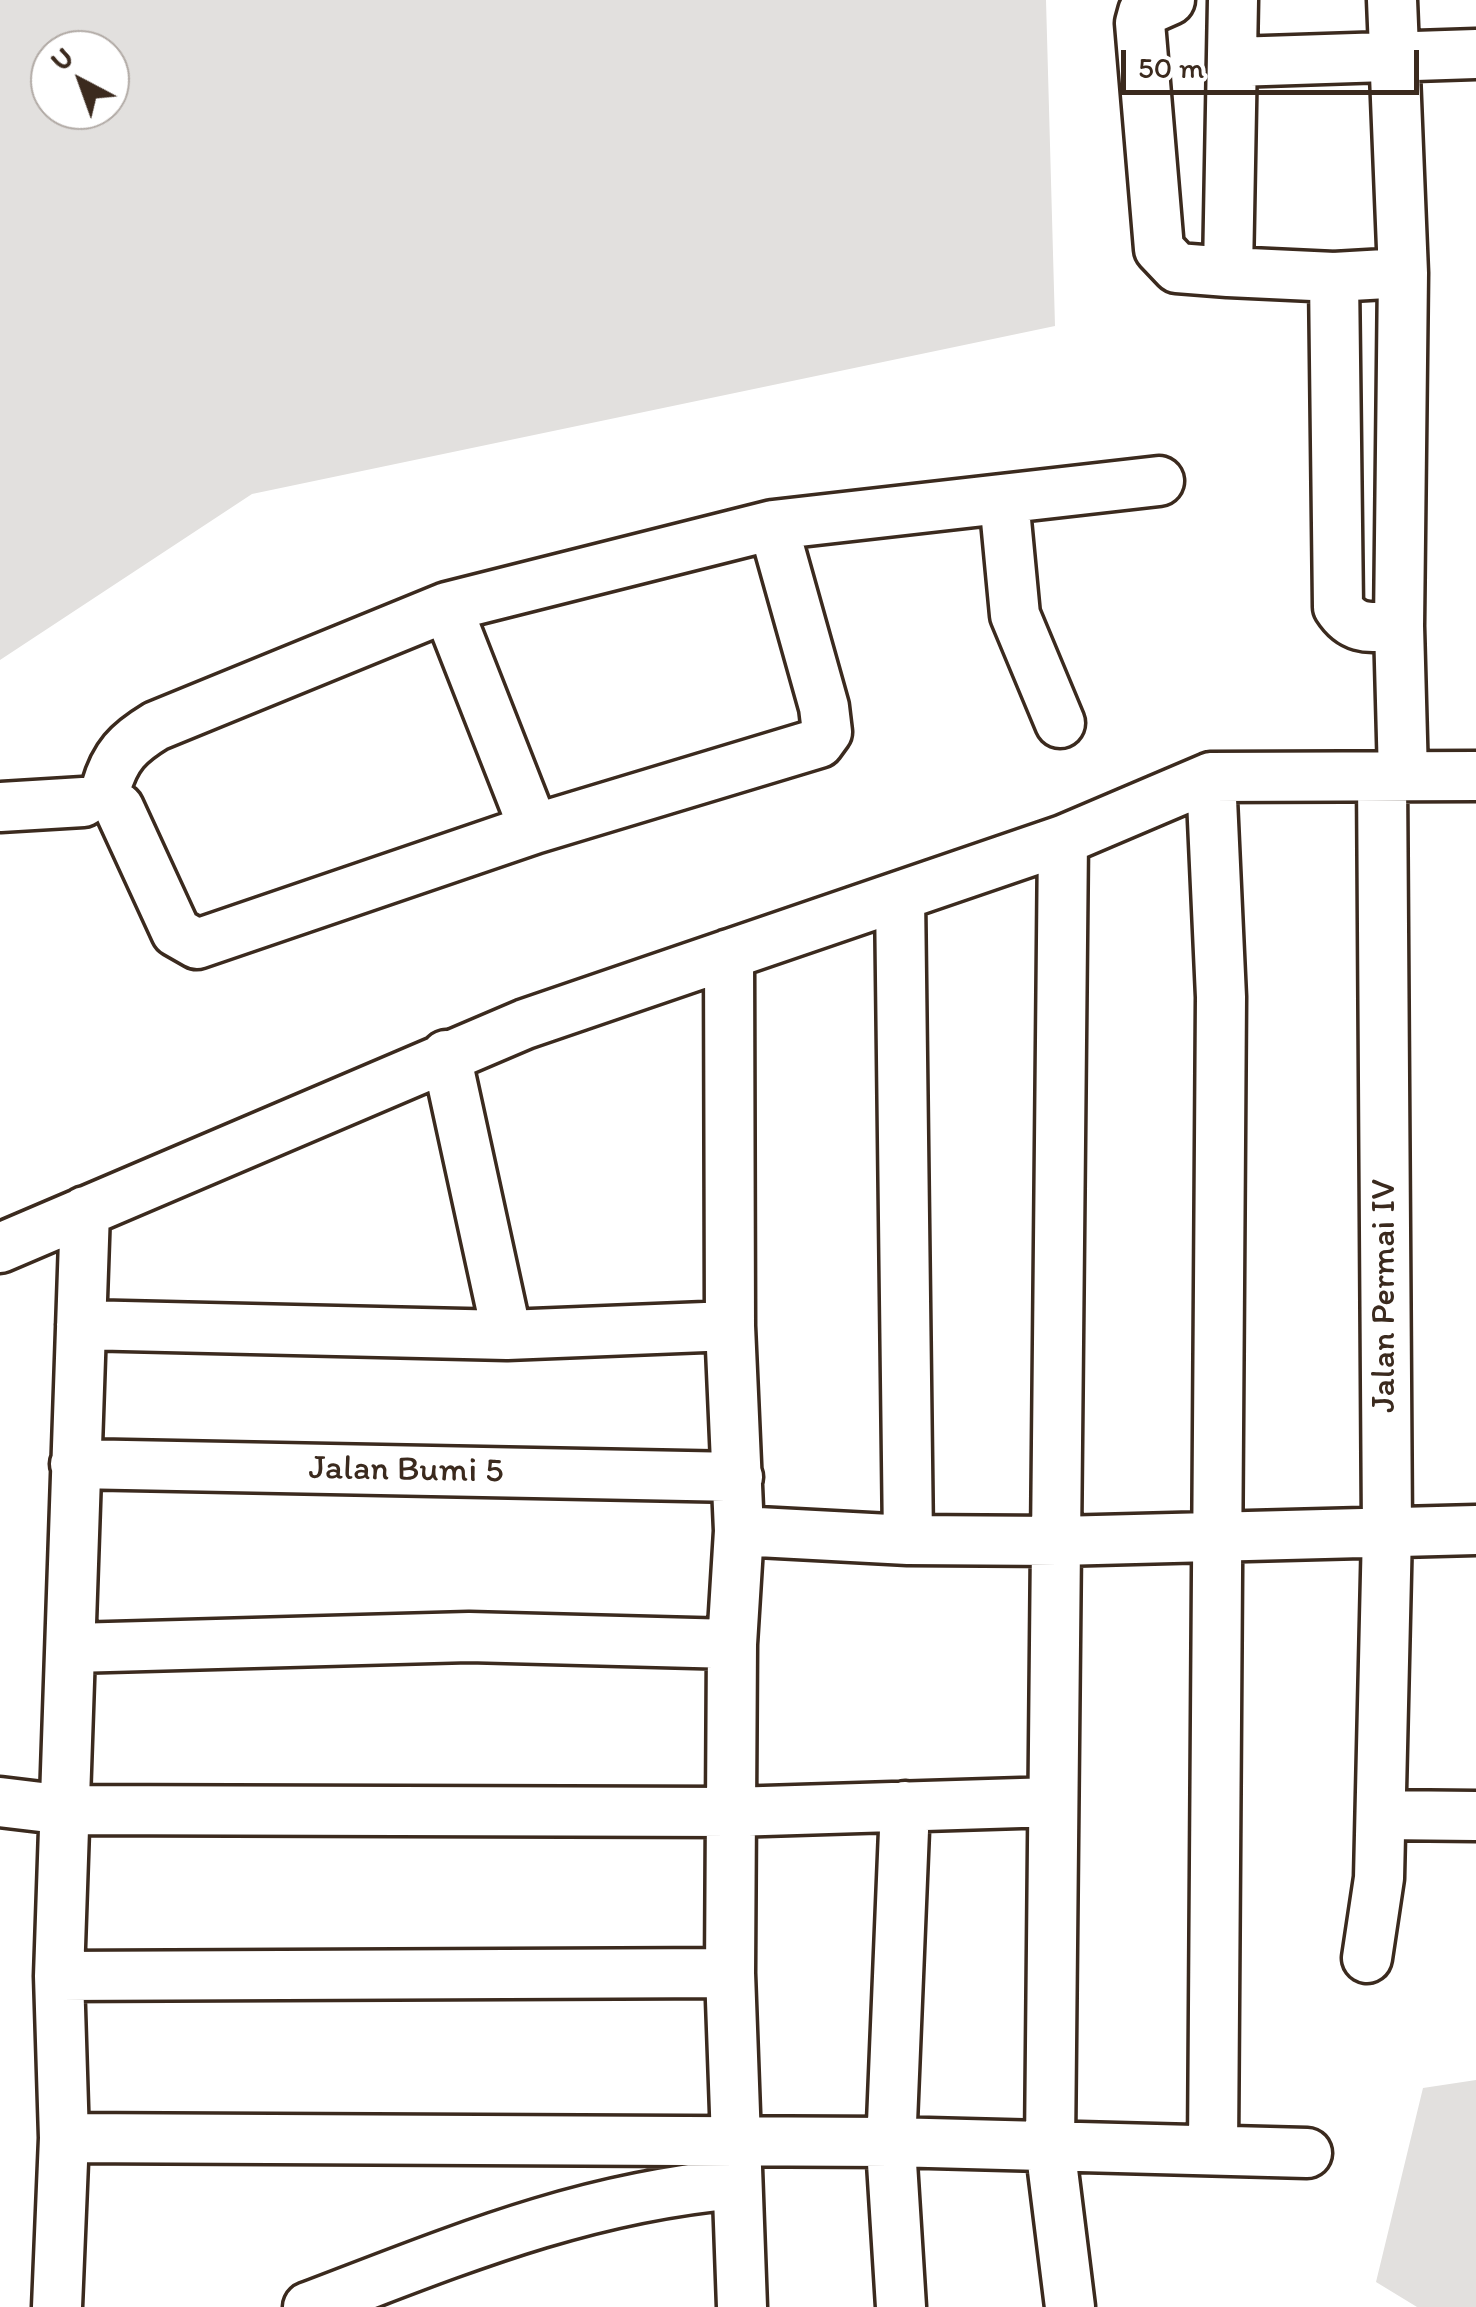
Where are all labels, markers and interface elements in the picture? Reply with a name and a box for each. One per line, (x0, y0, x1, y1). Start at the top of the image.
north arrow (30, 30, 130, 130)
scale bar (1126, 30, 1424, 92)
text: U (43, 40, 80, 78)
text: 50 m (1138, 49, 1204, 86)
street label: Jalan Permai IV (1364, 1179, 1406, 1413)
street label: Jalan Bumi 5 (308, 1448, 504, 1494)

